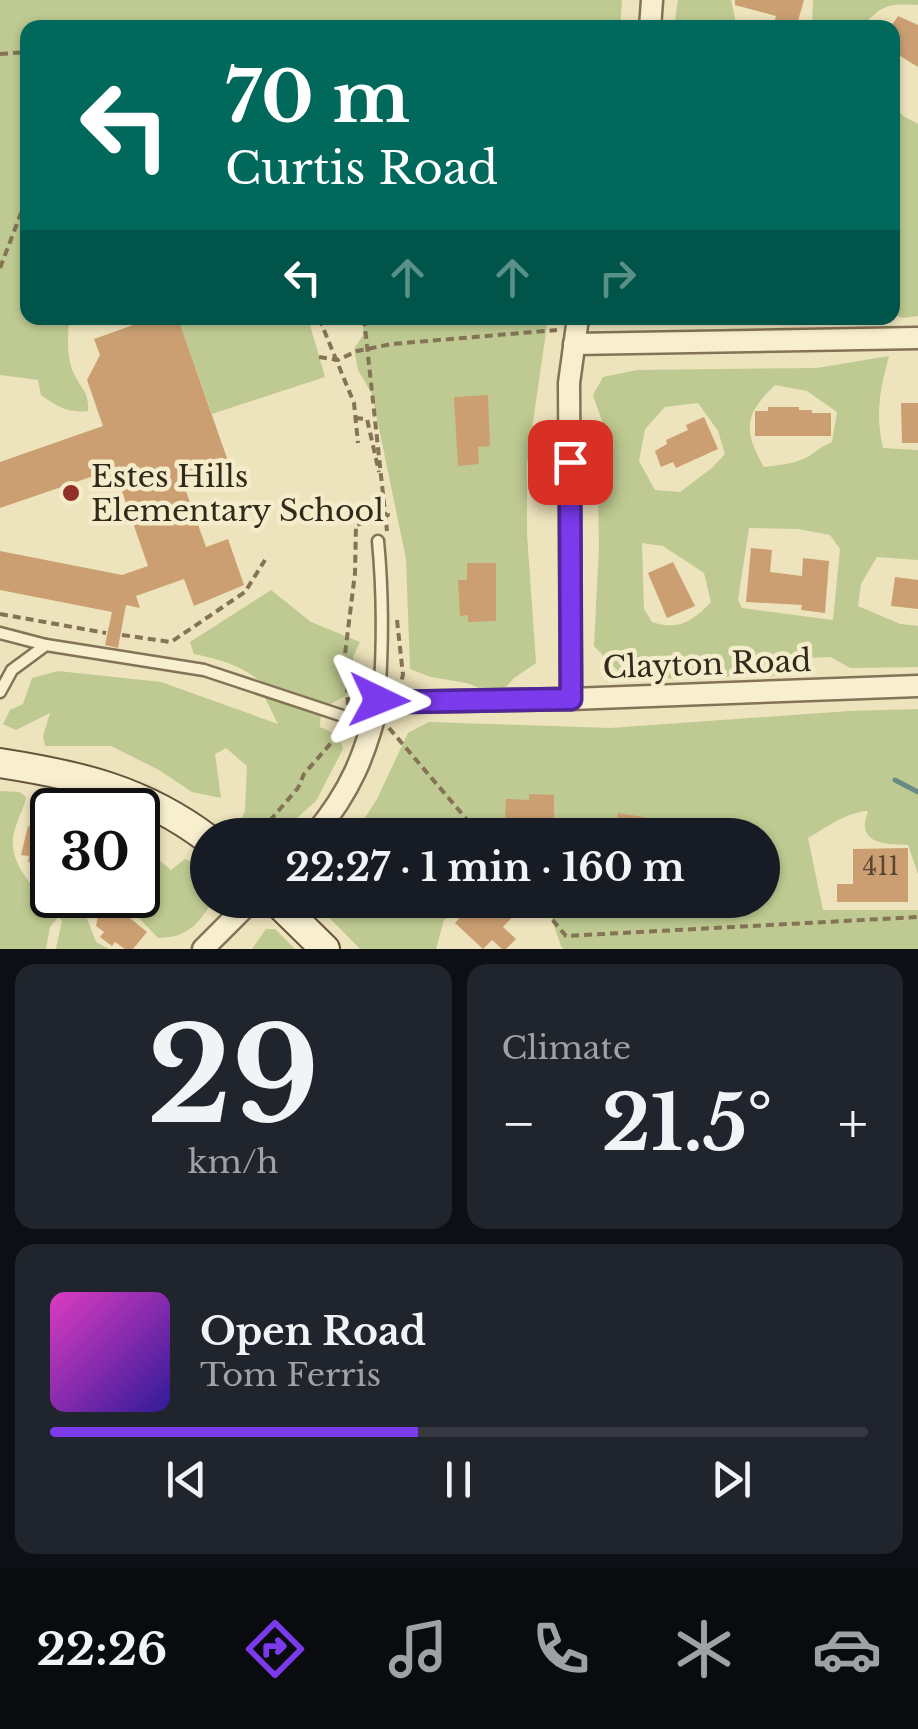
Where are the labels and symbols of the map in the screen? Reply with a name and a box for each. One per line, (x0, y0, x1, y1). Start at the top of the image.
pin (528, 420, 613, 505)
place label: Estes Hills Elementary School (91, 458, 384, 529)
marker: Estes Hills Elementary School (60, 482, 82, 504)
street label: Clayton Road (602, 642, 812, 686)
position arrow (327, 648, 431, 752)
speed limit sign: 30 (30, 788, 160, 918)
house number: 411 (863, 851, 899, 882)

